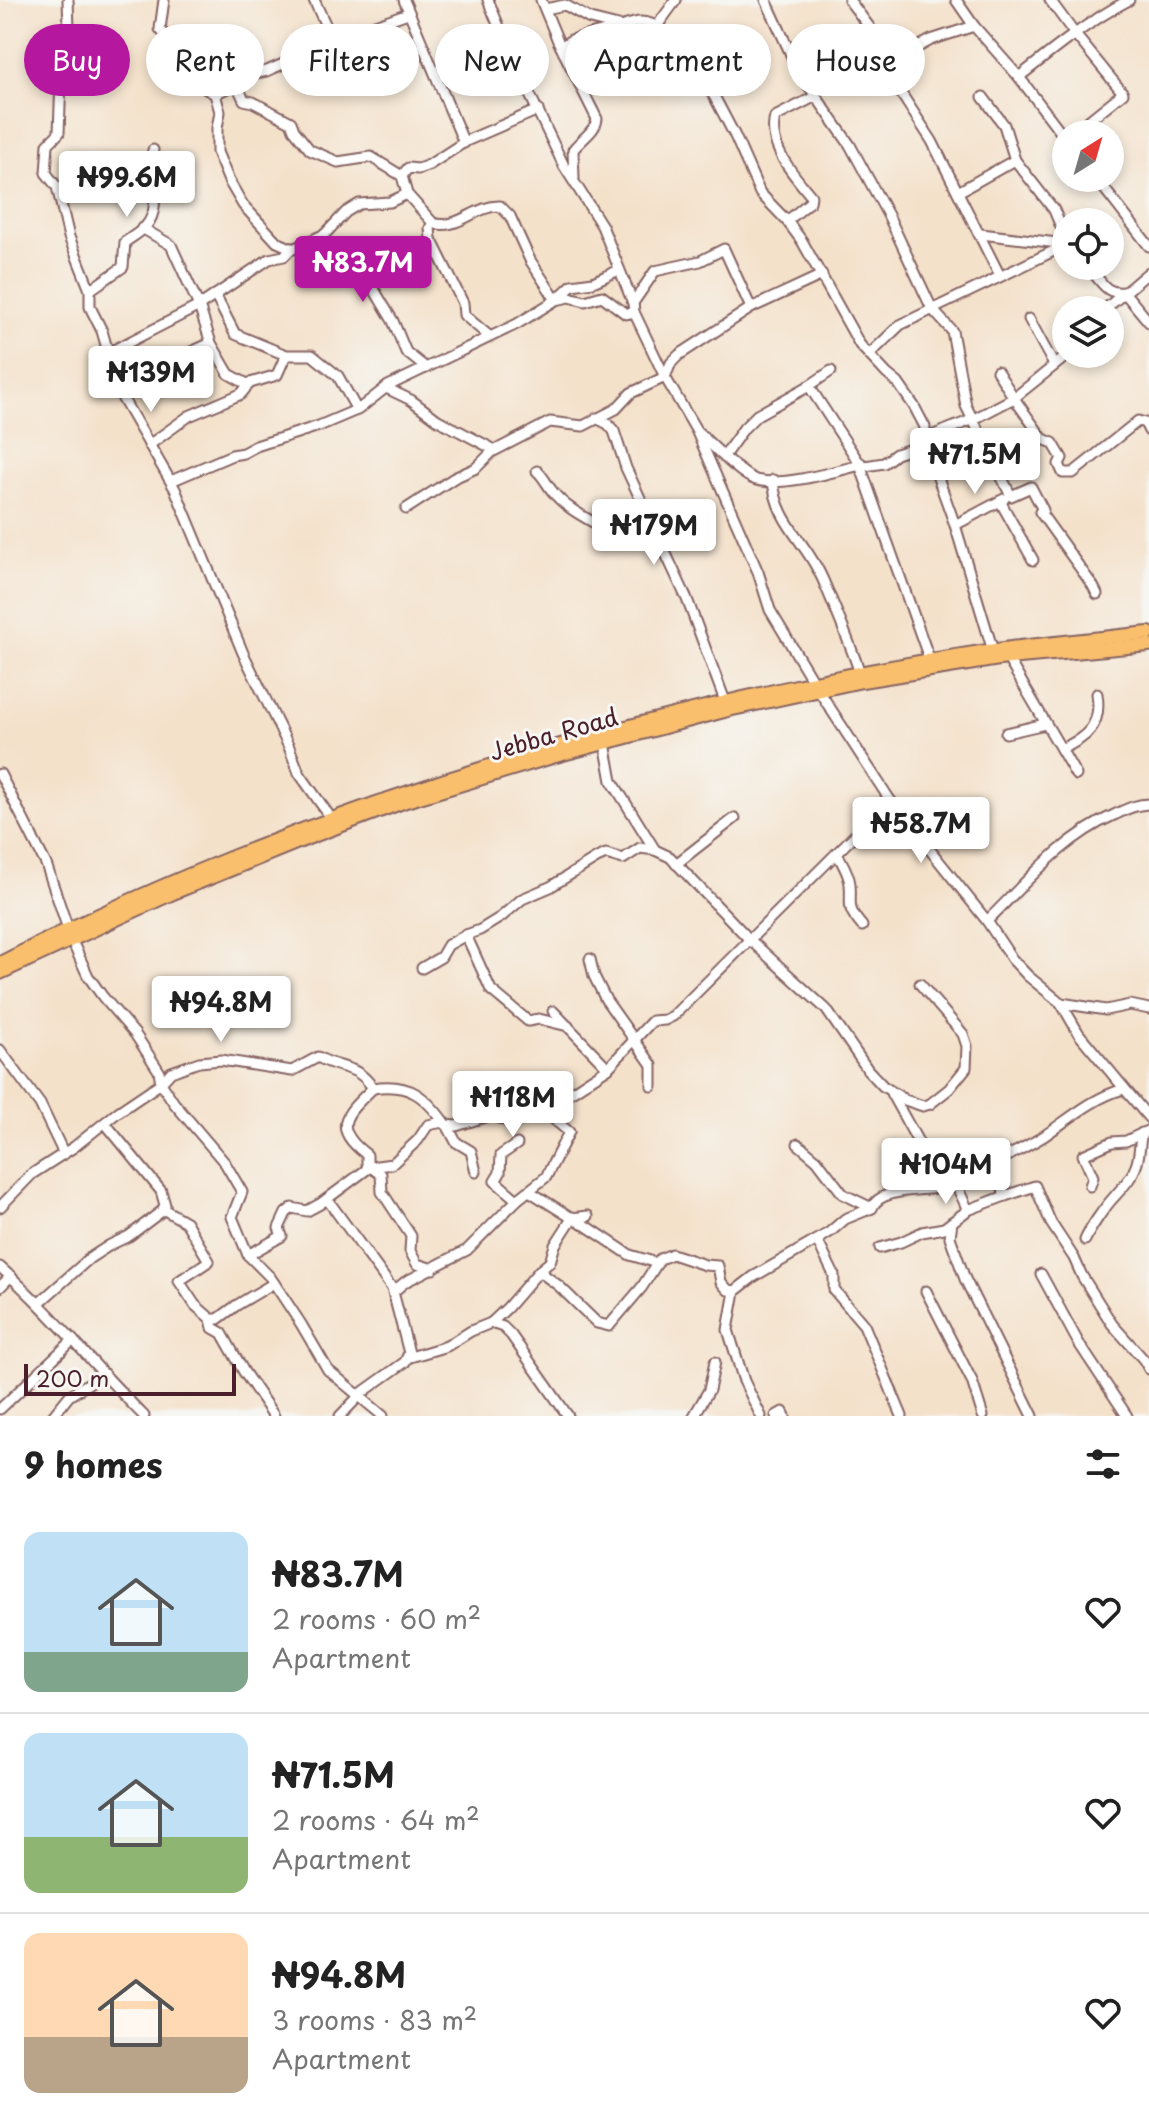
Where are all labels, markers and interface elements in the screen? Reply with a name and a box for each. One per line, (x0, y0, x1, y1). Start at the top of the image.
chip: Buy (24, 24, 130, 96)
chip: Rent (146, 24, 264, 96)
chip: Filters (280, 24, 419, 96)
chip: New (435, 24, 549, 96)
chip: Apartment (565, 24, 771, 96)
chip: House (787, 24, 925, 96)
north arrow (1052, 120, 1124, 192)
map controls (1052, 120, 1124, 368)
pin: ₦99.6M (62, 151, 192, 219)
text: ₦99.6M (77, 157, 177, 196)
button: locate (1052, 208, 1124, 280)
pin: ₦83.7M (298, 236, 428, 304)
text: ₦83.7M (313, 242, 413, 281)
button: layers (1052, 296, 1124, 368)
pin: ₦139M (95, 346, 207, 414)
text: ₦139M (106, 352, 196, 391)
pin: ₦71.5M (910, 428, 1040, 496)
text: ₦71.5M (928, 434, 1022, 473)
pin: ₦179M (598, 499, 710, 567)
text: ₦179M (610, 505, 698, 544)
street label: Jebba Road (485, 698, 622, 769)
pin: ₦58.7M (856, 797, 986, 865)
text: ₦58.7M (870, 803, 972, 842)
pin: ₦94.8M (156, 976, 286, 1044)
text: ₦94.8M (170, 982, 272, 1021)
pin: ₦118M (457, 1071, 569, 1139)
text: ₦118M (470, 1077, 556, 1116)
pin: ₦104M (890, 1138, 1002, 1206)
text: ₦104M (899, 1144, 993, 1183)
scale bar (24, 1360, 236, 1396)
text: 200 m (36, 1361, 109, 1394)
text: 9 homes (24, 1438, 163, 1490)
icon: filters (1081, 1442, 1125, 1486)
text: ₦83.7M (272, 1547, 404, 1599)
icon: home (88, 1564, 184, 1660)
icon: heart (1081, 1590, 1125, 1634)
text: 2 rooms · 60 m² (272, 1599, 481, 1638)
text: Apartment (272, 1638, 411, 1677)
text: ₦71.5M (272, 1748, 395, 1800)
icon: home (88, 1765, 184, 1861)
icon: heart (1081, 1791, 1125, 1835)
text: 2 rooms · 64 m² (272, 1800, 480, 1839)
text: Apartment (272, 1839, 411, 1878)
text: ₦94.8M (272, 1948, 406, 2000)
icon: home (88, 1965, 184, 2061)
icon: heart (1081, 1991, 1125, 2035)
text: 3 rooms · 83 m² (272, 2000, 477, 2039)
text: Apartment (272, 2039, 411, 2078)

